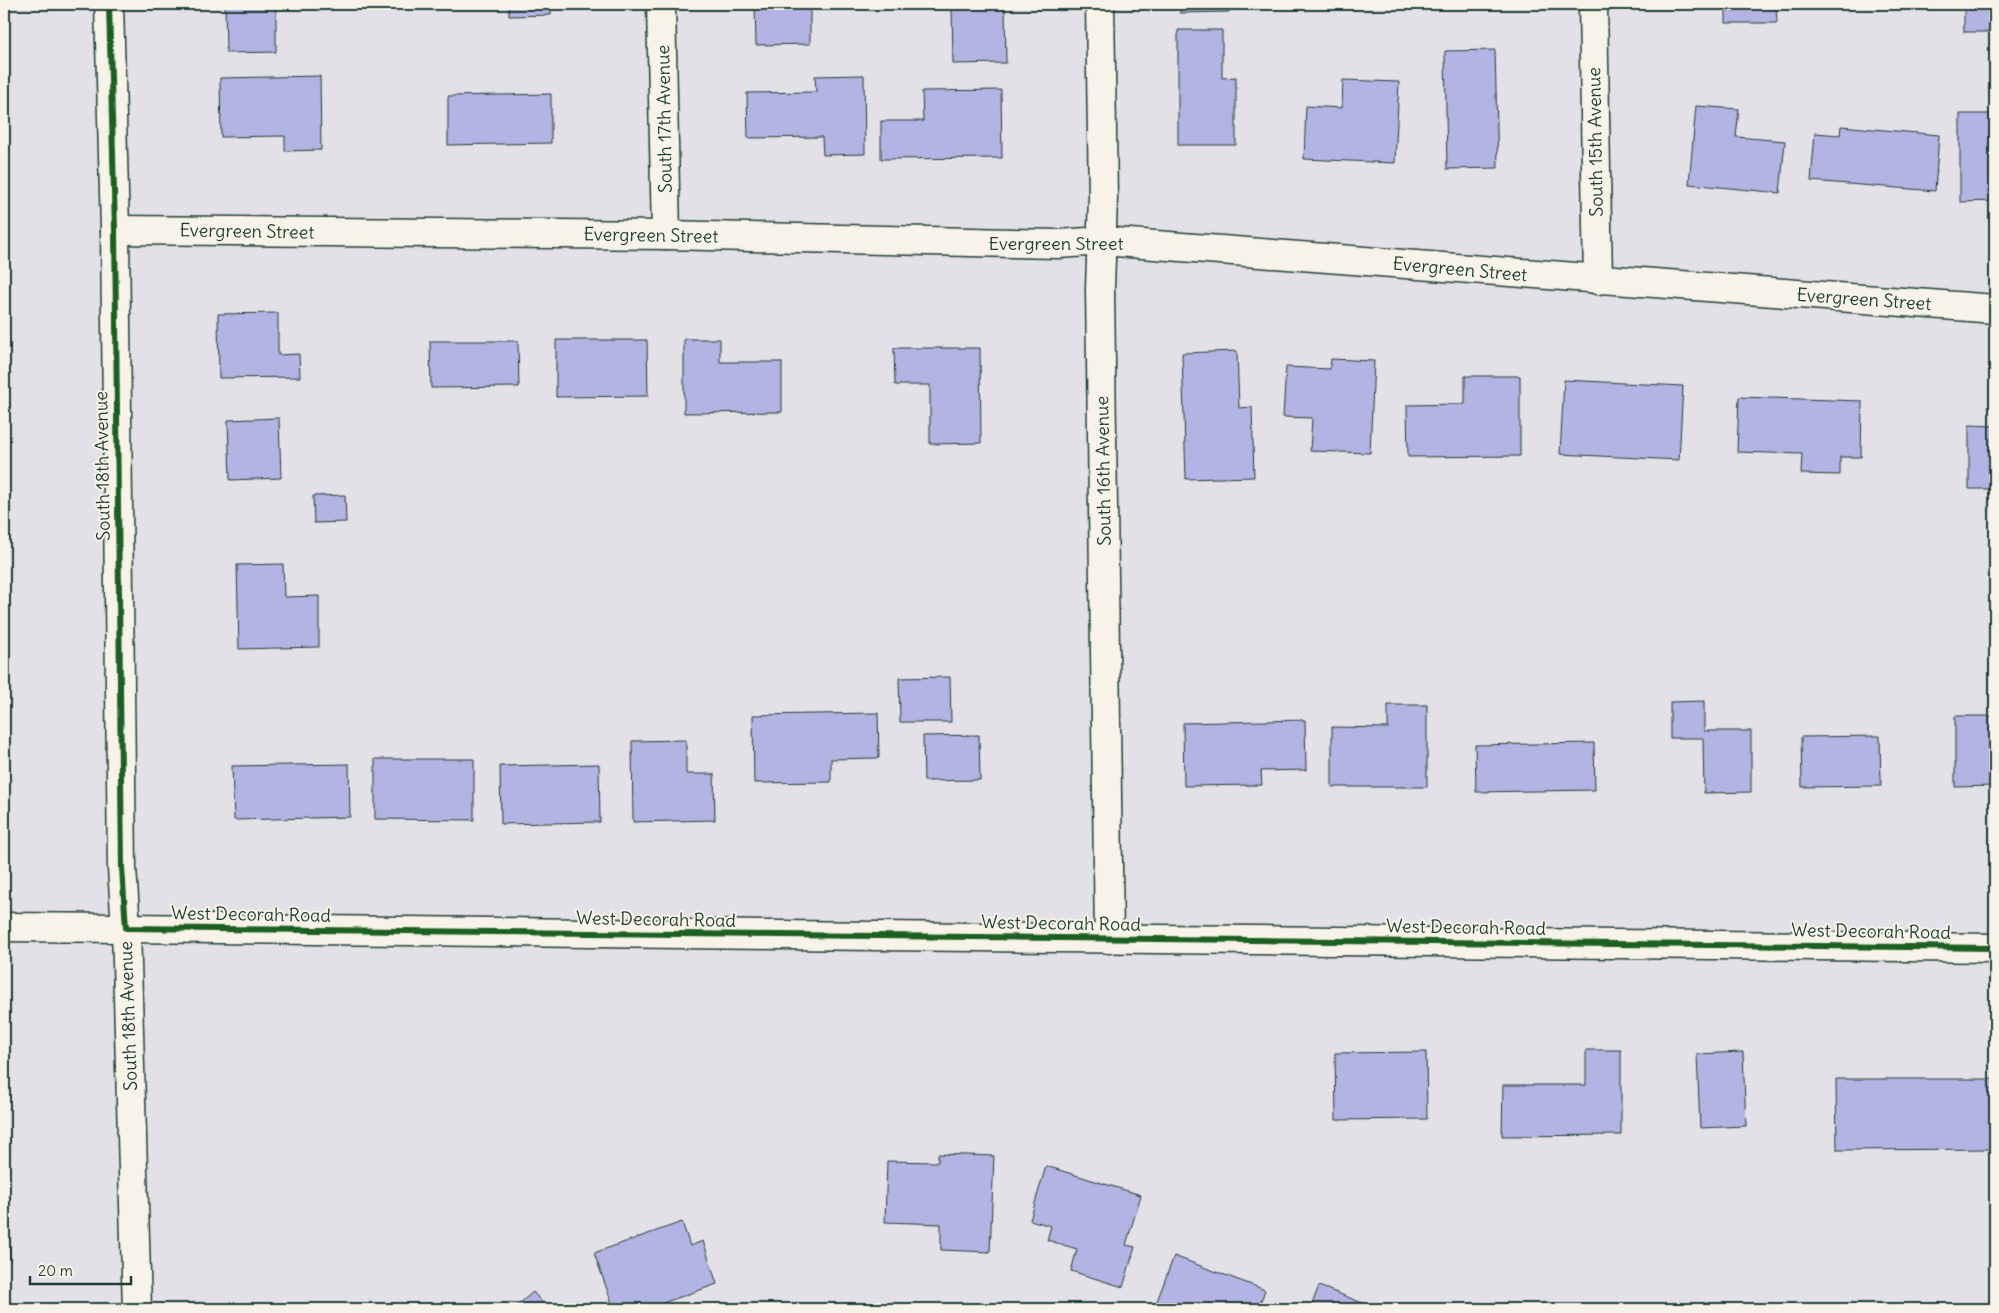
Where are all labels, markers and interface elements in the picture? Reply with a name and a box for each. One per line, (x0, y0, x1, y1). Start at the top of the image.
street label: South 17th Avenue (651, 45, 677, 193)
street label: South 15th Avenue (1582, 67, 1608, 217)
street label: Evergreen Street (179, 218, 315, 244)
street label: Evergreen Street (583, 222, 719, 248)
street label: Evergreen Street (989, 232, 1123, 255)
street label: Evergreen Street (1392, 252, 1528, 286)
street label: Evergreen Street (1796, 283, 1932, 315)
street label: South 18th Avenue (89, 391, 115, 541)
street label: South 16th Avenue (1090, 396, 1116, 546)
street label: West Decorah Road (171, 901, 332, 927)
street label: West Decorah Road (576, 906, 737, 932)
street label: West Decorah Road (981, 910, 1142, 936)
street label: West Decorah Road (1386, 914, 1547, 940)
street label: West Decorah Road (1791, 918, 1952, 944)
street label: South 18th Avenue (114, 941, 142, 1091)
scale bar (30, 1253, 131, 1285)
text: 20 m (38, 1261, 73, 1280)

